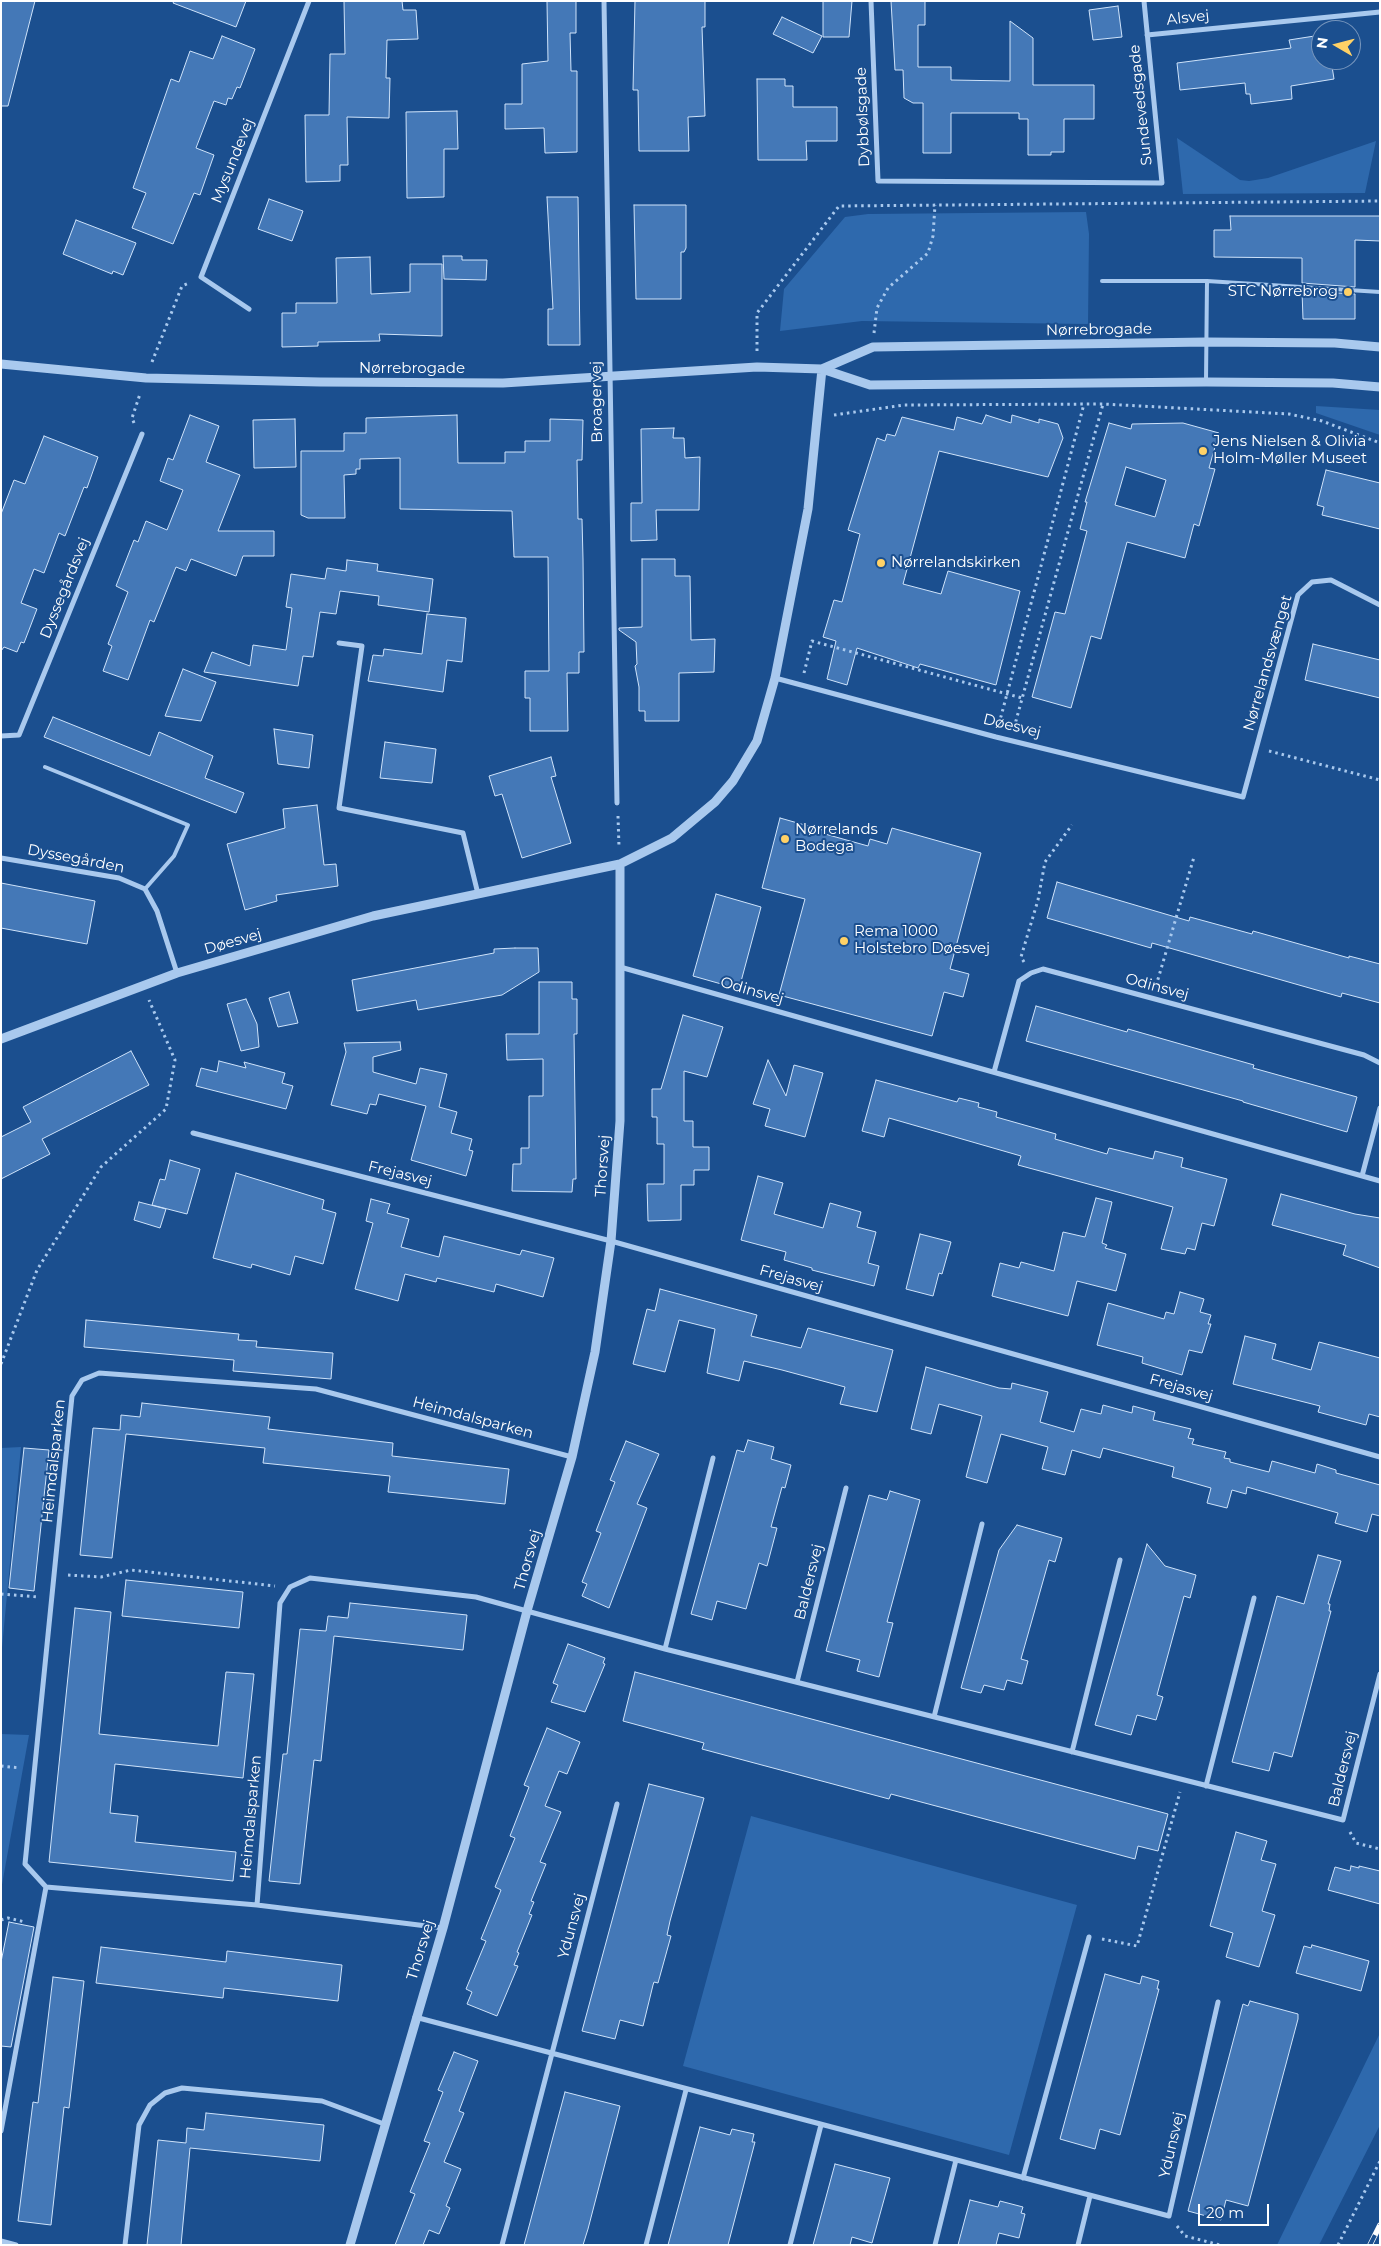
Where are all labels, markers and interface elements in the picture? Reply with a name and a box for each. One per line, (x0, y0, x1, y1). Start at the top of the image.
street label: Alsvej (1166, 7, 1210, 29)
north arrow (1311, 20, 1361, 70)
text: N (1312, 36, 1332, 50)
street label: Sundevedsgade (1126, 44, 1156, 166)
street label: Dybbølsgade (852, 67, 874, 167)
street label: Mysundevej (208, 116, 258, 206)
place label: STC Nørrebrog (1228, 283, 1338, 301)
marker: STC Nørrebrog (1342, 286, 1354, 298)
street label: Nørrebrogade (1046, 320, 1152, 340)
street label: Nørrebrogade (359, 360, 465, 378)
street label: Broagervej (587, 361, 607, 443)
place label: Jens Nielsen & Olivia Holm-Møller Museet (1213, 433, 1367, 468)
marker: Jens Nielsen & Olivia Holm-Møller Museet (1197, 445, 1209, 457)
street label: Dyssegårdsvej (37, 535, 93, 641)
place label: Nørrelandskirken (891, 554, 1021, 572)
marker: Nørrelandskirken (875, 557, 887, 569)
street label: Nørrelandsvænget (1240, 593, 1296, 733)
street label: Døesvej (981, 710, 1043, 742)
place label: Nørrelands Bodega (795, 821, 878, 856)
marker: Nørrelands Bodega (779, 833, 791, 845)
street label: Dyssegården (26, 841, 126, 877)
place label: Rema 1000 Holstebro Døesvej (854, 923, 990, 958)
street label: Døesvej (202, 925, 264, 959)
marker: Rema 1000 Holstebro Døesvej (838, 935, 850, 947)
street label: Odinsvej (1123, 970, 1191, 1004)
street label: Odinsvej (718, 973, 786, 1009)
street label: Thorsvej (592, 1134, 614, 1198)
street label: Frejasvej (366, 1157, 434, 1191)
street label: Frejasvej (757, 1261, 825, 1297)
street label: Frejasvej (1147, 1370, 1215, 1406)
street label: Heimdalsparken (411, 1393, 535, 1443)
street label: Heimdalsparken (39, 1398, 69, 1524)
street label: Thorsvej (511, 1528, 545, 1592)
street label: Baldersvej (791, 1542, 827, 1622)
street label: Baldersvej (1325, 1729, 1361, 1809)
street label: Heimdalsparken (237, 1754, 265, 1880)
street label: Ydunsvej (555, 1891, 589, 1961)
street label: Thorsvej (403, 1918, 439, 1982)
street label: Ydunsvej (1156, 2110, 1188, 2180)
scale bar (1201, 2194, 1272, 2226)
text: 20 m (1206, 2203, 1244, 2222)

